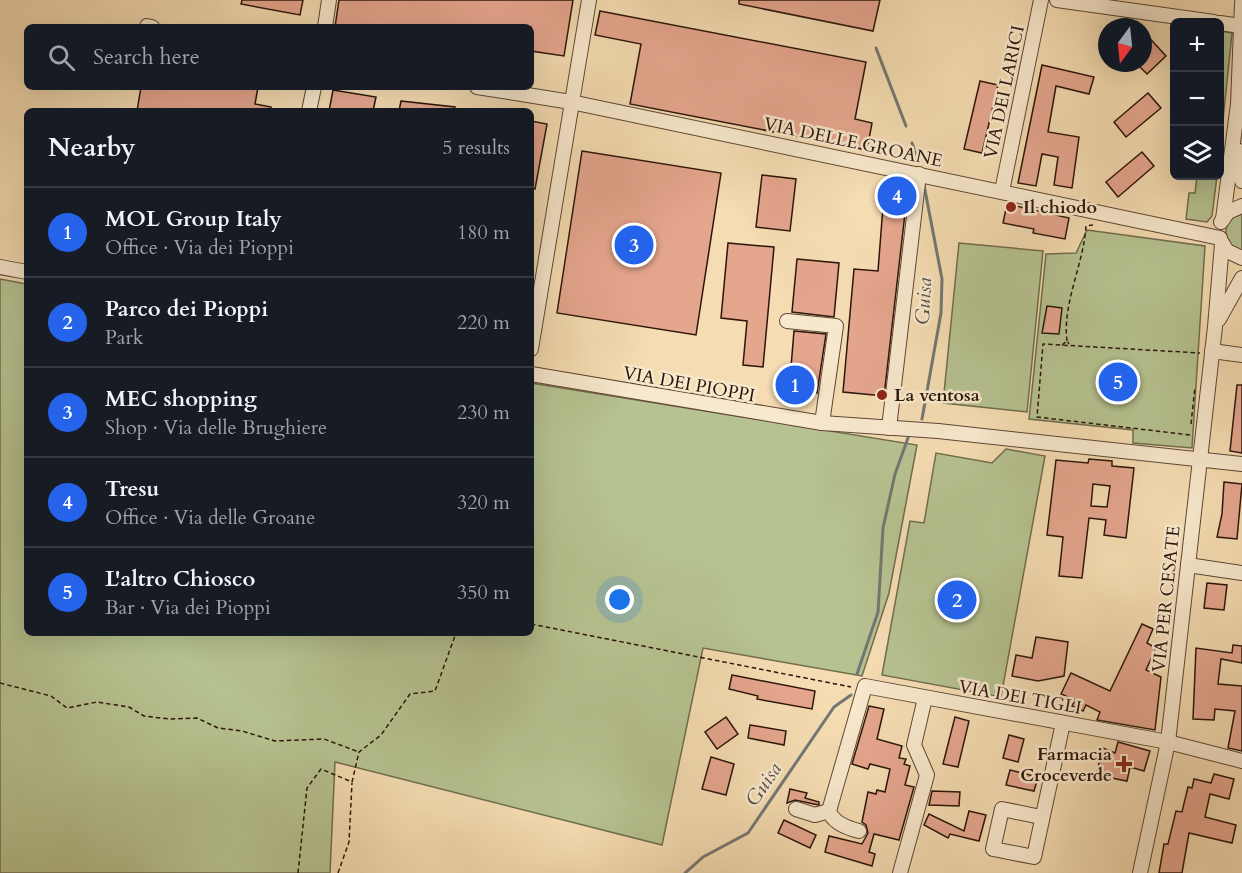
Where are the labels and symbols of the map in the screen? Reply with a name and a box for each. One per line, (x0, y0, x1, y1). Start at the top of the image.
north arrow (1098, 18, 1152, 72)
street label: VIA DEI LARICI (978, 23, 1031, 161)
street label: VIA DELLE GROANE (761, 111, 945, 174)
pin: 4 (878, 174, 916, 218)
place label: Il chiodo (1023, 195, 1097, 220)
marker: Il chiodo (1004, 200, 1018, 214)
pin: 3 (614, 222, 654, 268)
water label: Guisa (909, 277, 938, 325)
pin: 5 (1098, 360, 1138, 404)
street label: VIA DEI PIOPPI (621, 361, 757, 408)
pin: 1 (776, 362, 814, 408)
place label: La ventosa (894, 383, 980, 408)
marker: La ventosa (875, 388, 889, 402)
street label: VIA PER CESATE (1146, 525, 1187, 673)
pin: 2 (938, 578, 976, 622)
your location (605, 585, 634, 614)
street label: VIA DEI TIGLI (957, 674, 1083, 721)
place label: Farmacia Croceverde (1020, 742, 1112, 788)
water label: Guisa (739, 757, 788, 811)
marker: Farmacia Croceverde (1117, 757, 1131, 771)

